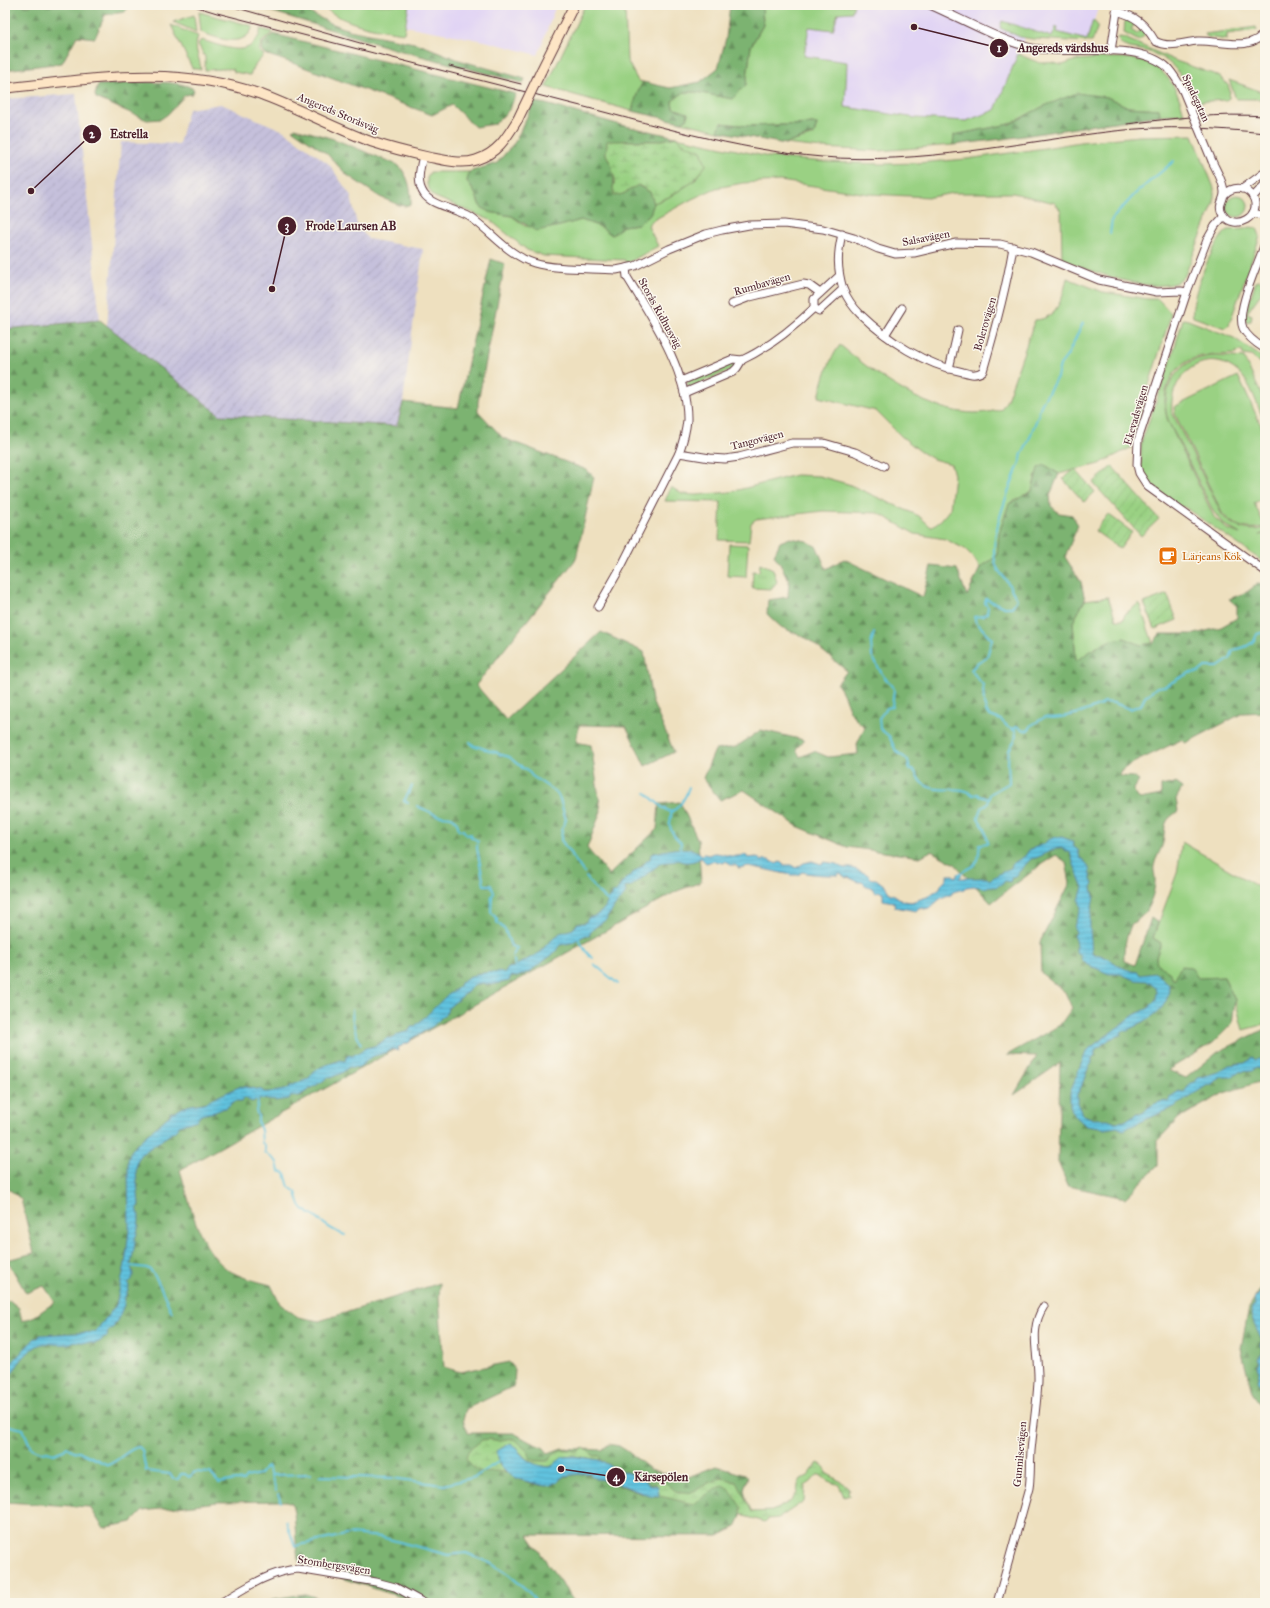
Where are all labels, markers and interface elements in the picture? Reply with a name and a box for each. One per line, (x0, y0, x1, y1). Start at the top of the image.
callout: Angereds värdshus (989, 36, 1116, 60)
text: 1 (997, 41, 1002, 55)
text: Angereds värdshus (1017, 41, 1109, 56)
street label: Spadegatan (1179, 72, 1213, 124)
street label: Angereds Storåsväg (294, 90, 381, 136)
callout: Estrella (82, 122, 156, 146)
text: 2 (89, 127, 96, 141)
text: Estrella (110, 127, 149, 141)
callout: Frode Laursen AB (277, 214, 404, 238)
text: 3 (285, 219, 290, 234)
text: Frode Laursen AB (305, 219, 397, 233)
street label: Salsavägen (901, 227, 951, 249)
street label: Rumbavägen (732, 270, 792, 298)
street label: Storås Ridhusväg (635, 276, 685, 351)
street label: Bolerovägen (971, 295, 999, 352)
street label: Ekevadsvägen (1121, 383, 1151, 447)
street label: Tangovägen (729, 427, 785, 453)
cafe icon: Lärjeans Kök (1157, 545, 1179, 567)
place label: Lärjeans Kök (1182, 550, 1242, 563)
street label: Gunnilsevägen (1011, 1421, 1029, 1487)
callout: Kärsepölen (606, 1465, 696, 1489)
text: 4 (613, 1470, 621, 1485)
text: Kärsepölen (634, 1470, 689, 1485)
street label: Stombergsvägen (297, 1553, 371, 1577)

